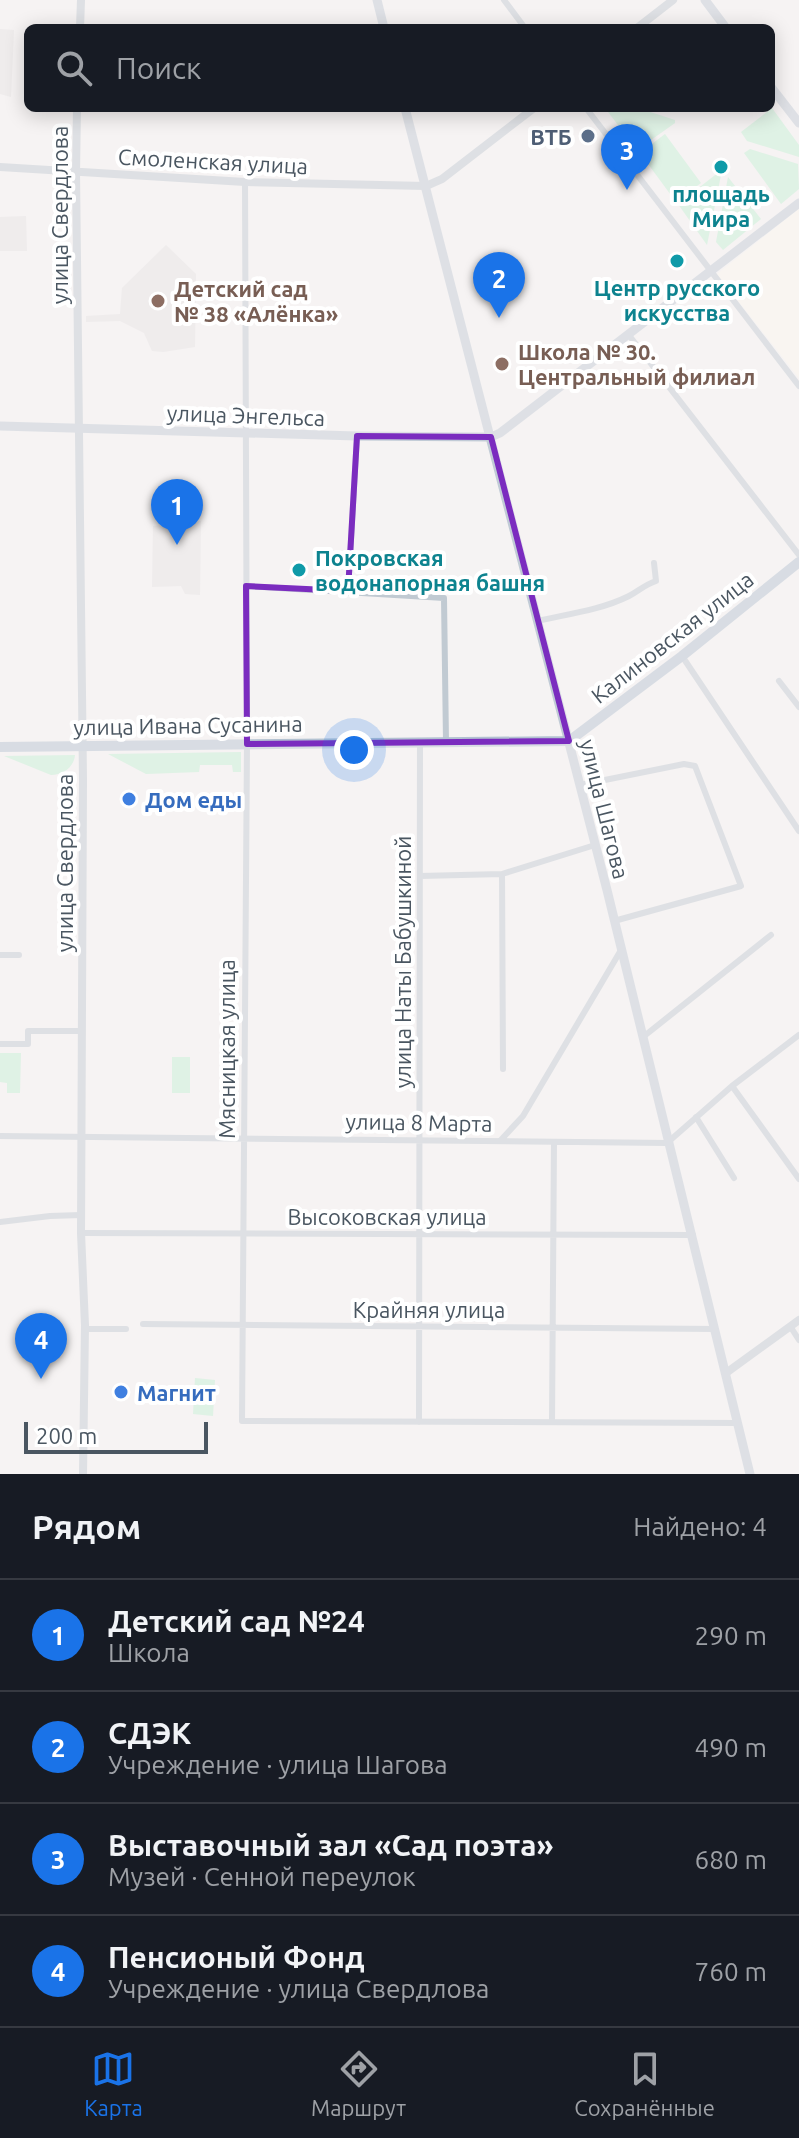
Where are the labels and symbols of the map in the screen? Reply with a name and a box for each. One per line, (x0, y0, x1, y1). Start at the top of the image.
place label: ВТБ (530, 124, 572, 149)
pin: 3 (601, 124, 653, 190)
street label: улица Свердлова (47, 126, 72, 304)
marker: ВТБ (579, 127, 597, 145)
street label: Смоленская улица (117, 144, 309, 178)
marker: площадь Мира (712, 158, 730, 176)
place label: площадь Мира (672, 181, 770, 231)
pin: 2 (473, 252, 525, 318)
marker: Центр русского искусства (668, 252, 686, 270)
place label: Центр русского искусства (594, 275, 760, 325)
place label: Детский сад № 38 «Алёнка» (174, 276, 338, 326)
marker: Детский сад № 38 «Алёнка» (149, 292, 167, 310)
place label: Школа № 30. Центральный филиал (518, 339, 755, 389)
marker: Школа № 30. Центральный филиал (493, 355, 511, 373)
street label: улица Энгельса (166, 400, 326, 430)
pin: 1 (151, 479, 203, 545)
place label: Покровская водонапорная башня (315, 545, 545, 595)
marker: Покровская водонапорная башня (290, 561, 308, 579)
street label: Калиновская улица (586, 566, 758, 708)
street label: улица Ивана Сусанина (73, 711, 303, 739)
your location (334, 730, 374, 770)
street label: улица Шагова (576, 737, 634, 881)
street label: улица Свердлова (52, 774, 77, 952)
place label: Дом еды (145, 787, 242, 812)
marker: Дом еды (120, 790, 138, 808)
street label: улица Наты Бабушкиной (390, 836, 415, 1088)
street label: Мясницкая улица (214, 959, 239, 1139)
street label: улица 8 Марта (345, 1108, 493, 1136)
street label: Высоковская улица (287, 1204, 487, 1229)
street label: Крайняя улица (353, 1297, 505, 1322)
pin: 4 (15, 1313, 67, 1379)
place label: Магнит (137, 1380, 216, 1405)
marker: Магнит (112, 1383, 130, 1401)
scale bar (24, 1418, 208, 1454)

